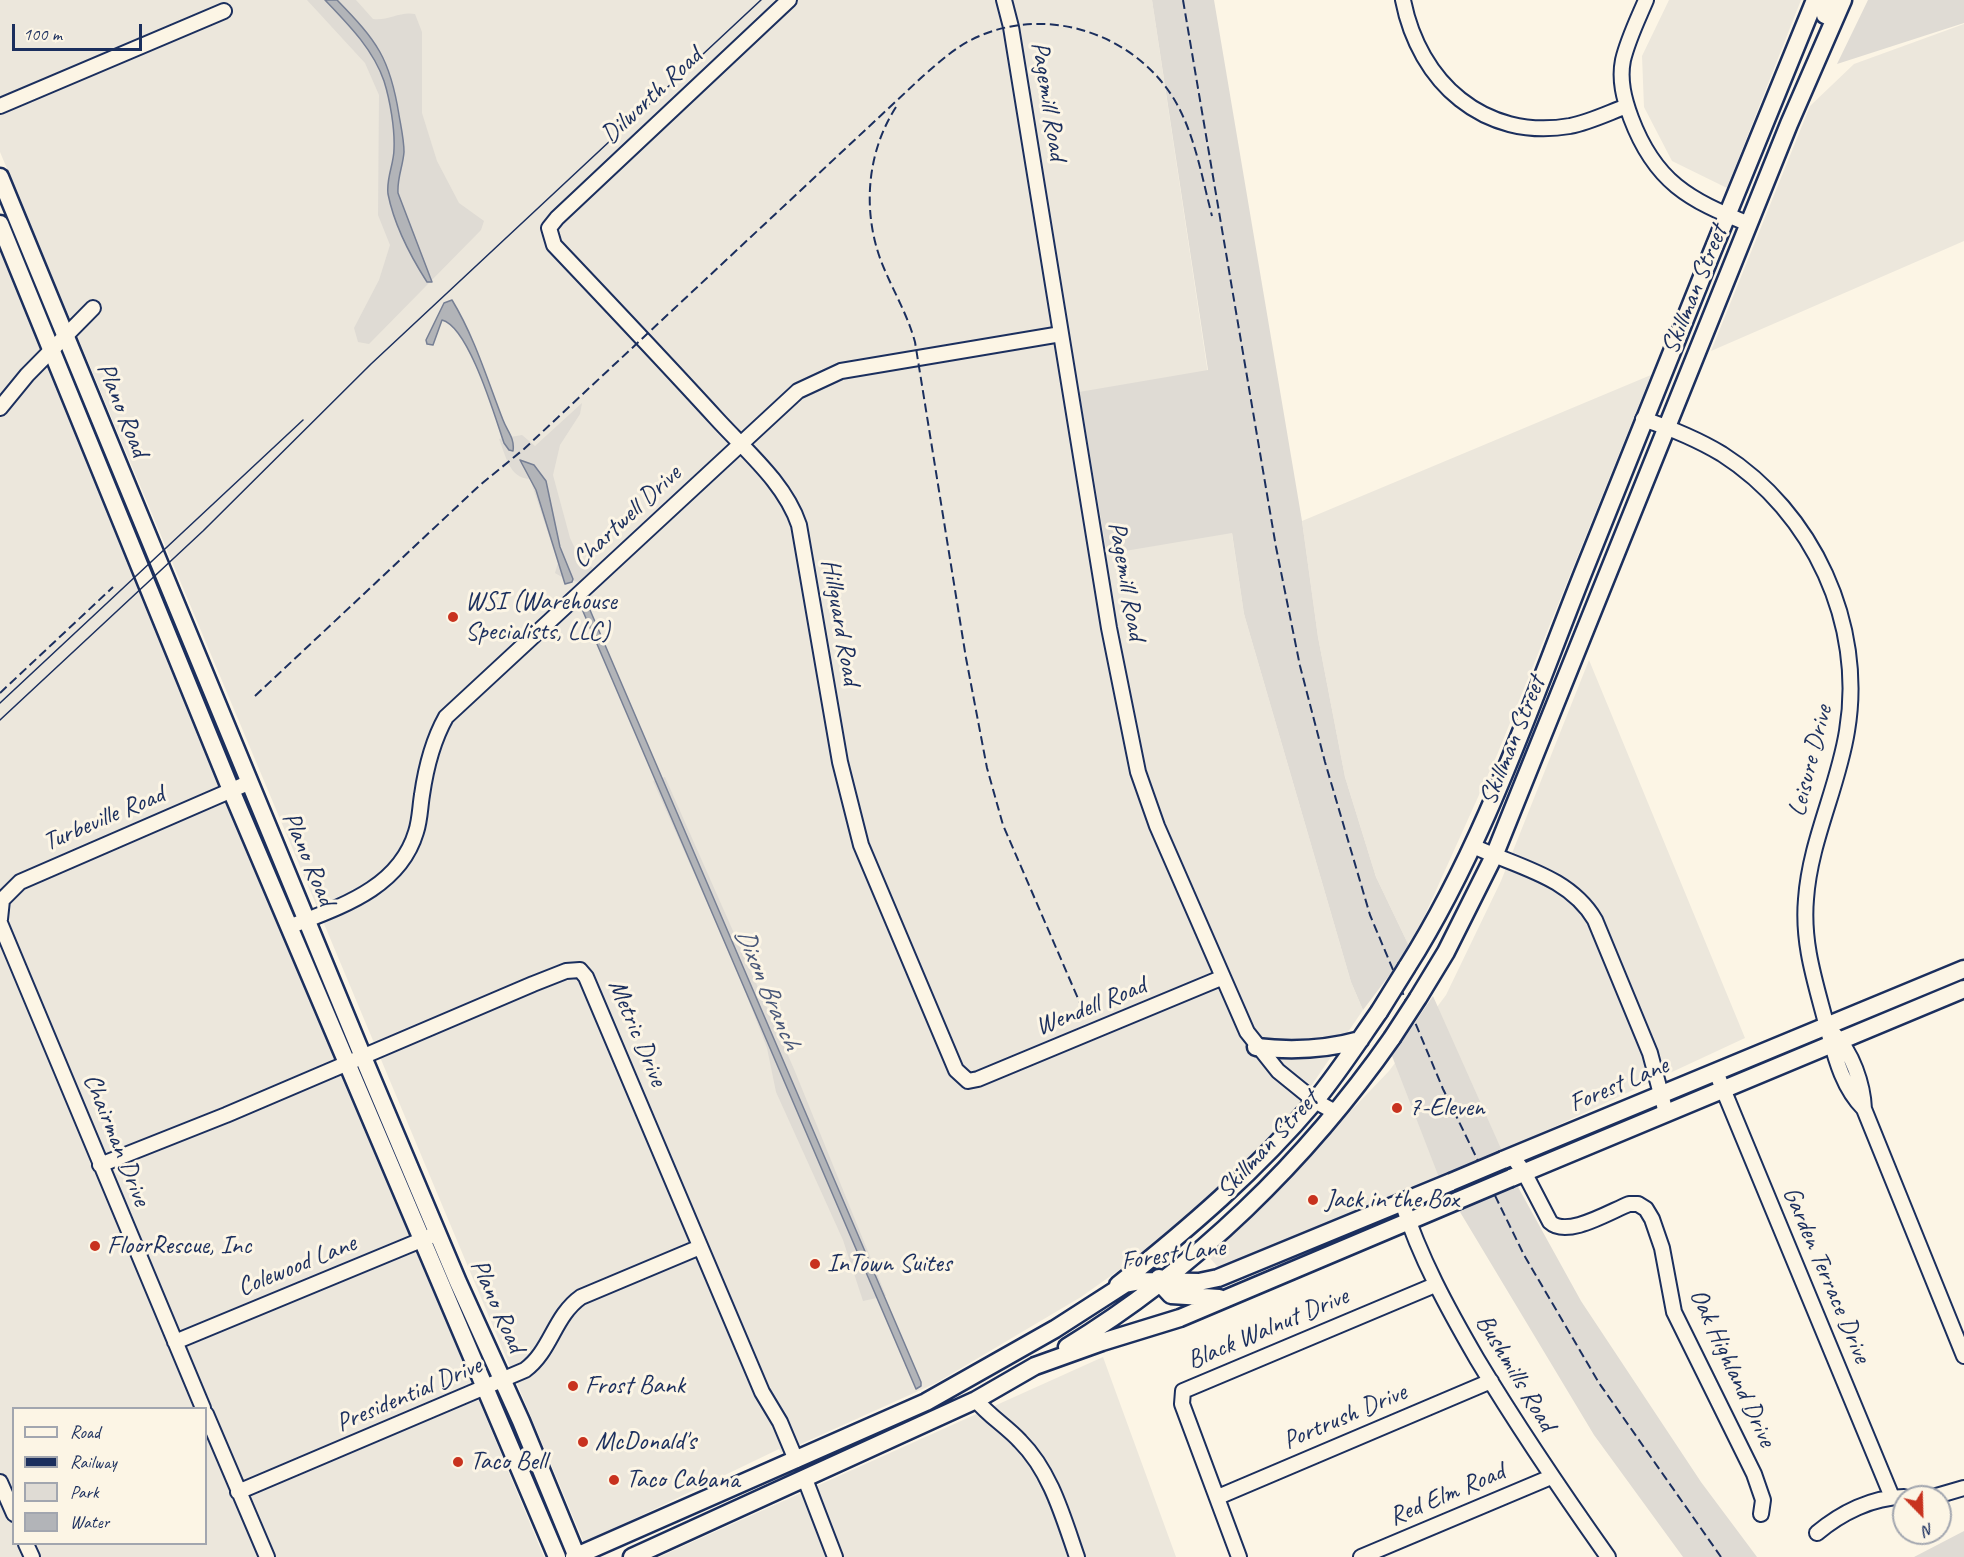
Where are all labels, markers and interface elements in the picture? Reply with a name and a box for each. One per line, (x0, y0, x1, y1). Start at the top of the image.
scale bar (15, 12, 146, 50)
text: 100 m (23, 23, 62, 45)
street label: Pagemill Road (1023, 40, 1073, 162)
street label: Dilworth Road (595, 41, 709, 151)
street label: Skillman Street (1655, 221, 1735, 359)
street label: Plano Road (89, 358, 155, 462)
street label: Chartwell Drive (566, 459, 688, 575)
street label: Pagemill Road (1100, 519, 1152, 643)
street label: Hillguard Road (814, 557, 866, 687)
place label: WSI (Warehouse Specialists, LLC) (465, 586, 617, 648)
marker: WSI (Warehouse Specialists, LLC) (446, 610, 460, 624)
street label: Skillman Street (1473, 672, 1553, 810)
street label: Leisure Drive (1782, 702, 1840, 820)
street label: Turbeville Road (39, 779, 169, 859)
street label: Plano Road (274, 807, 342, 911)
water label: Dixon Branch (727, 923, 807, 1055)
street label: Wendell Road (1031, 971, 1151, 1043)
street label: Metric Drive (601, 975, 673, 1091)
street label: Forest Lane (1565, 1050, 1673, 1120)
street label: Chairman Drive (75, 1069, 157, 1211)
street label: Skillman Street (1210, 1085, 1326, 1205)
place label: 7-Eleven (1409, 1092, 1485, 1124)
marker: 7-Eleven (1390, 1101, 1404, 1115)
street label: Garden Terrace Drive (1775, 1182, 1877, 1368)
place label: Jack in the Box (1325, 1184, 1459, 1216)
marker: Jack in the Box (1306, 1193, 1320, 1207)
street label: Colewood Lane (233, 1228, 361, 1304)
place label: FloorRescue, Inc (107, 1230, 251, 1262)
street label: Forest Lane (1119, 1232, 1227, 1278)
marker: FloorRescue, Inc (88, 1239, 102, 1253)
place label: InTown Suites (827, 1248, 952, 1280)
street label: Plano Road (463, 1255, 531, 1357)
marker: InTown Suites (808, 1257, 822, 1271)
street label: Black Walnut Drive (1183, 1281, 1353, 1377)
street label: Oak Highland Drive (1682, 1284, 1782, 1452)
street label: Bushmills Road (1468, 1309, 1562, 1437)
street label: Presidential Drive (331, 1350, 487, 1440)
place label: Frost Bank (585, 1370, 685, 1402)
street label: Portrush Drive (1279, 1377, 1411, 1457)
marker: Frost Bank (566, 1379, 580, 1393)
legend (12, 1407, 207, 1545)
text: Road (70, 1421, 100, 1443)
place label: McDonald's (595, 1426, 696, 1458)
marker: McDonald's (576, 1435, 590, 1449)
place label: Taco Bell (470, 1446, 547, 1478)
text: Railway (70, 1451, 117, 1473)
marker: Taco Bell (451, 1455, 465, 1469)
street label: Red Elm Road (1385, 1457, 1509, 1533)
place label: Taco Cabana (626, 1464, 739, 1496)
marker: Taco Cabana (607, 1473, 621, 1487)
text: Park (70, 1481, 99, 1503)
north arrow (1892, 1485, 1952, 1545)
text: Water (70, 1511, 109, 1533)
text: N (1920, 1519, 1937, 1541)

